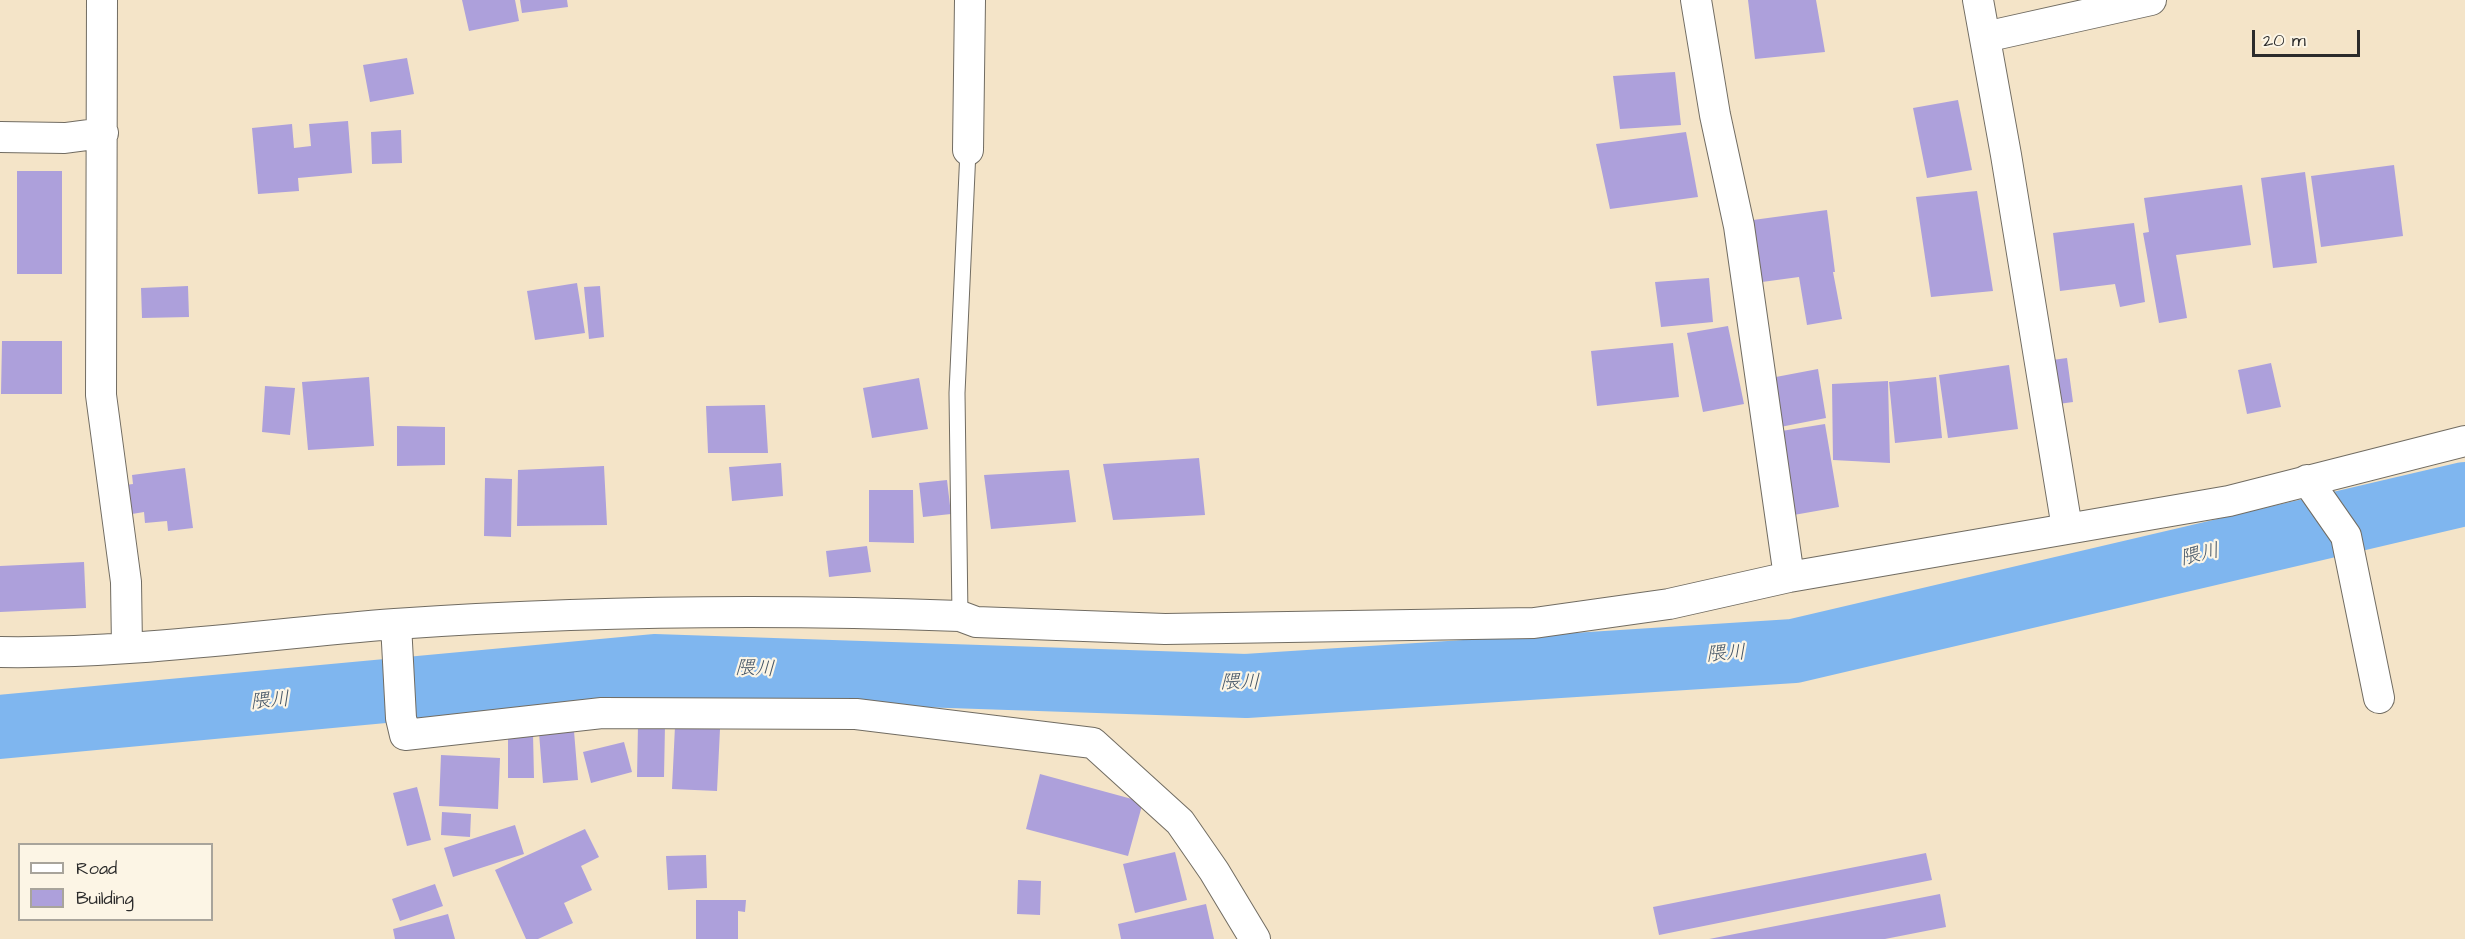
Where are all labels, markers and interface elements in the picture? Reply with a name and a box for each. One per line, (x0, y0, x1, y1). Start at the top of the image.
scale bar (2255, 18, 2363, 56)
text: 20 m (2263, 28, 2306, 53)
water label: 隈川 (2178, 540, 2222, 572)
water label: 隈川 (1705, 642, 1747, 668)
water label: 隈川 (735, 657, 775, 683)
water label: 隈川 (1220, 672, 1260, 696)
water label: 隈川 (249, 688, 291, 716)
legend (18, 843, 213, 921)
text: Road (76, 856, 117, 881)
text: Building (76, 886, 134, 911)

